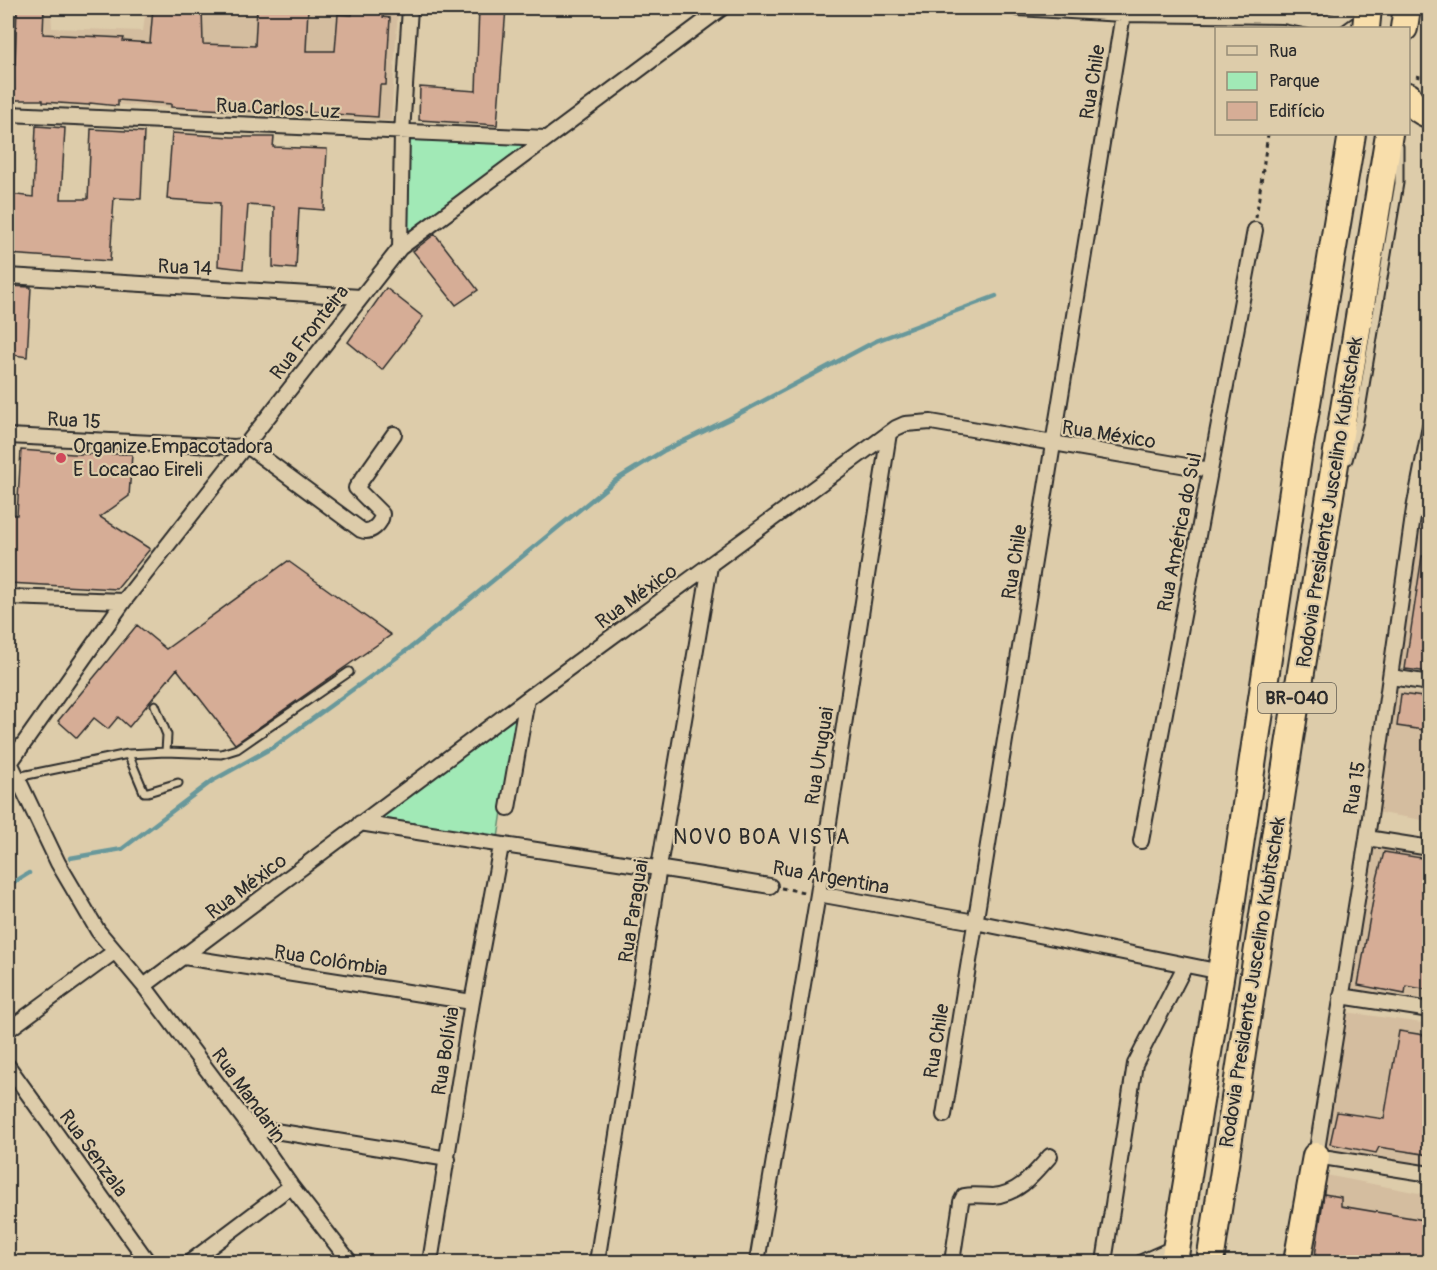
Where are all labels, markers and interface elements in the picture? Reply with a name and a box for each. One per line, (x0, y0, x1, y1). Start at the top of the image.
legend (1215, 27, 1410, 135)
text: Rua (1269, 40, 1297, 63)
street label: Rua Chile (1074, 43, 1111, 121)
text: Parque (1269, 70, 1319, 93)
street label: Rua Carlos Luz (215, 93, 341, 124)
text: Edifício (1269, 100, 1325, 123)
street label: Rua 14 (157, 254, 213, 281)
street label: Rua Fronteira (265, 280, 354, 385)
street label: Rodovia Presidente Juscelino Kubitschek (1291, 334, 1368, 669)
street label: Rua 15 (46, 407, 102, 434)
street label: Rua México (1060, 415, 1158, 454)
place label: Organize Empacotadora E Locacao Eireli (73, 434, 273, 482)
street label: Rua América do Sul (1152, 450, 1207, 614)
marker: Organize Empacotadora E Locacao Eireli (54, 451, 68, 465)
street label: Rua Chile (996, 523, 1033, 601)
street label: Rua México (591, 558, 682, 634)
road number: BR-040 (1258, 683, 1336, 713)
street label: Rua Uruguai (799, 705, 840, 807)
street label: Rua 15 (1338, 759, 1371, 817)
street label: Rodovia Presidente Juscelino Kubitschek (1214, 814, 1291, 1149)
district label: NOVO BOA VISTA (673, 824, 851, 851)
street label: Rua México (201, 848, 292, 925)
street label: Rua Argentina (771, 855, 891, 900)
street label: Rua Paraguai (613, 858, 654, 965)
street label: Rua Colômbia (272, 939, 389, 982)
street label: Rua Chile (918, 1002, 955, 1080)
street label: Rua Bolívia (426, 1005, 465, 1097)
street label: Rua Mandarin (206, 1043, 291, 1147)
street label: Rua Senzala (54, 1105, 134, 1202)

